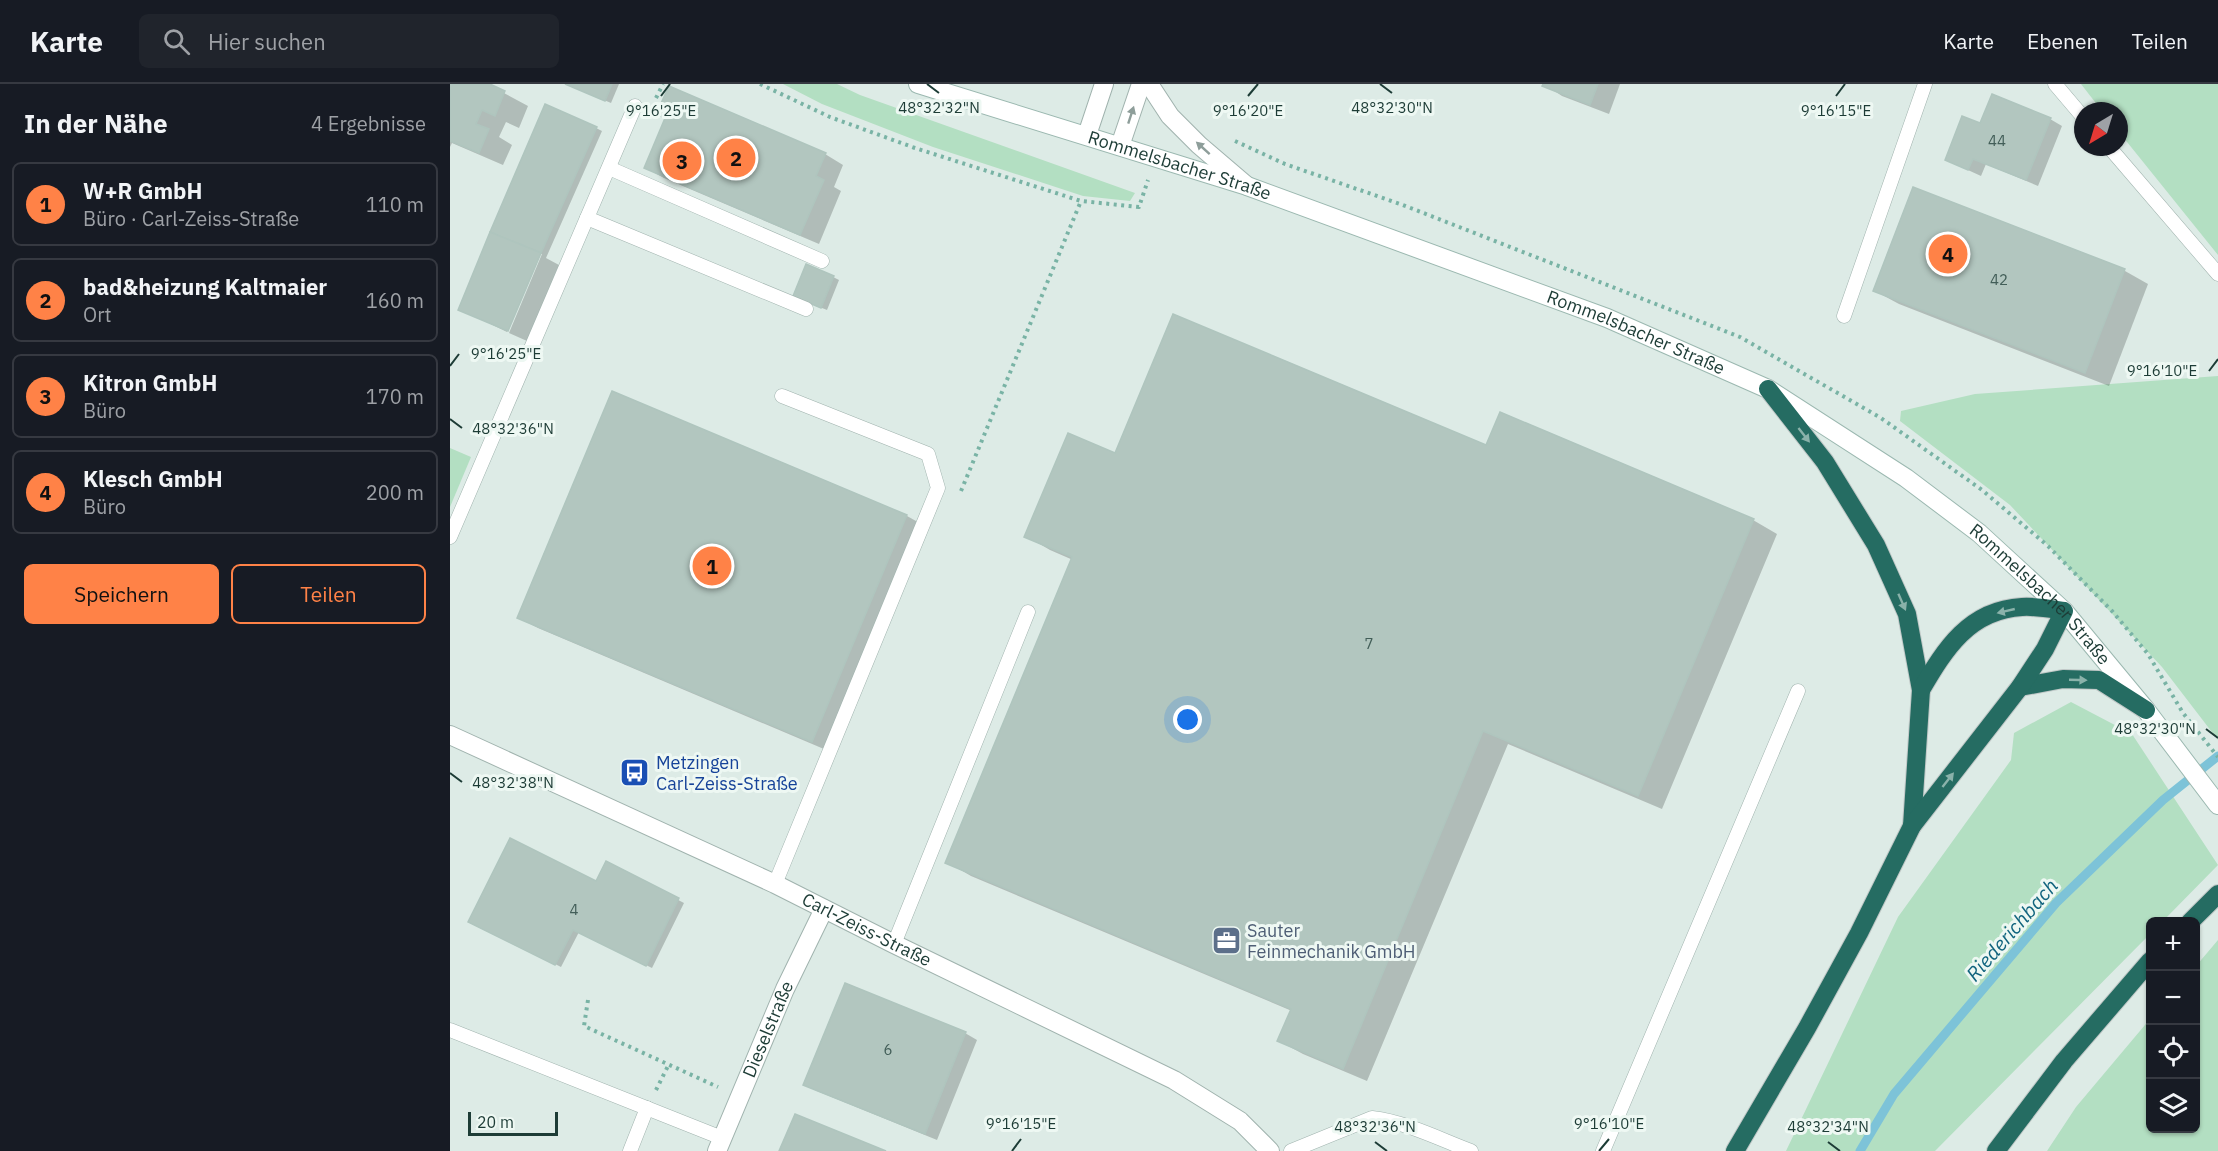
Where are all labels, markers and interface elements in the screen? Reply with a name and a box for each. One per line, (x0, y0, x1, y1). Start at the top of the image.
search box (139, 14, 559, 68)
text: Karte (30, 23, 103, 60)
icon: search (160, 25, 193, 58)
text: Hier suchen (208, 27, 326, 56)
text: Karte (1943, 27, 1994, 55)
text: Ebenen (2027, 27, 2098, 55)
text: Teilen (2131, 27, 2188, 55)
text: 48°32'32"N (898, 98, 980, 117)
text: 48°32'30"N (1351, 98, 1433, 117)
text: 9°16'25"E (626, 101, 696, 120)
text: 9°16'20"E (1213, 101, 1283, 120)
text: 9°16'15"E (1801, 101, 1871, 120)
north arrow (2074, 102, 2128, 156)
text: In der Nähe (24, 106, 168, 140)
one-way arrow (1126, 106, 1136, 124)
text: 4 Ergebnisse (311, 110, 426, 137)
street label: Rommelsbacher Straße (1085, 125, 1275, 205)
house number: 44 (1988, 131, 2006, 150)
pin: 2 (716, 136, 756, 181)
pin: 3 (662, 138, 702, 184)
one-way arrow (1196, 142, 1211, 155)
text: W+R GmbH (83, 176, 202, 205)
text: 1 (40, 191, 52, 218)
text: 110 m (366, 191, 424, 218)
text: Büro · Carl-Zeiss-Straße (83, 205, 299, 232)
pin: 4 (1928, 232, 1968, 276)
house number: 42 (1990, 270, 2008, 289)
text: bad&heizung Kaltmaier (83, 272, 327, 301)
street label: Rommelsbacher Straße (1544, 285, 1729, 380)
text: 2 (40, 287, 52, 314)
text: 160 m (366, 287, 424, 314)
text: Ort (83, 301, 112, 328)
text: 9°16'25"E (471, 344, 541, 363)
text: 9°16'10"E (2127, 361, 2197, 380)
text: Kitron GmbH (83, 368, 217, 397)
text: 3 (40, 383, 52, 410)
text: 170 m (366, 383, 424, 410)
text: Büro (83, 397, 126, 424)
text: 48°32'36"N (472, 419, 554, 438)
one-way arrow (1797, 427, 1809, 442)
text: Klesch GmbH (83, 464, 223, 493)
text: 4 (40, 479, 52, 506)
text: 200 m (366, 479, 424, 506)
text: Büro (83, 493, 126, 520)
street label: Rommelsbacher Straße (1965, 518, 2116, 669)
pin: 1 (692, 544, 732, 588)
button: Speichern (24, 564, 219, 624)
button: Teilen (231, 564, 426, 624)
one-way arrow (1897, 594, 1906, 611)
one-way arrow (1997, 606, 2015, 616)
house number: 7 (1364, 634, 1374, 653)
one-way arrow (2068, 675, 2087, 684)
your location (1173, 705, 1202, 734)
text: 48°32'30"N (2114, 719, 2196, 738)
place label: Metzingen Carl-Zeiss-Straße (656, 751, 798, 795)
bus stop icon: Metzingen Carl-Zeiss-Straße (619, 757, 651, 789)
one-way arrow (1941, 772, 1953, 787)
text: 48°32'38"N (472, 773, 554, 792)
water label: Riederichbach (1960, 873, 2064, 987)
street label: Carl-Zeiss-Straße (798, 887, 935, 971)
house number: 4 (569, 900, 579, 919)
map controls (2146, 917, 2200, 1133)
button: + (2146, 917, 2200, 971)
place label: Sauter Feinmechanik GmbH (1247, 919, 1416, 963)
office icon: Sauter Feinmechanik GmbH (1210, 925, 1242, 957)
button: − (2146, 971, 2200, 1025)
street label: Dieselstraße (737, 977, 798, 1081)
button: locate (2146, 1025, 2200, 1079)
house number: 6 (883, 1040, 893, 1059)
button: layers (2146, 1079, 2200, 1133)
scale bar (468, 1109, 558, 1136)
text: 20 m (477, 1112, 514, 1132)
text: 9°16'15"E (986, 1114, 1056, 1133)
text: 9°16'10"E (1574, 1114, 1644, 1133)
text: 48°32'36"N (1334, 1117, 1416, 1136)
text: 48°32'34"N (1787, 1117, 1869, 1136)

